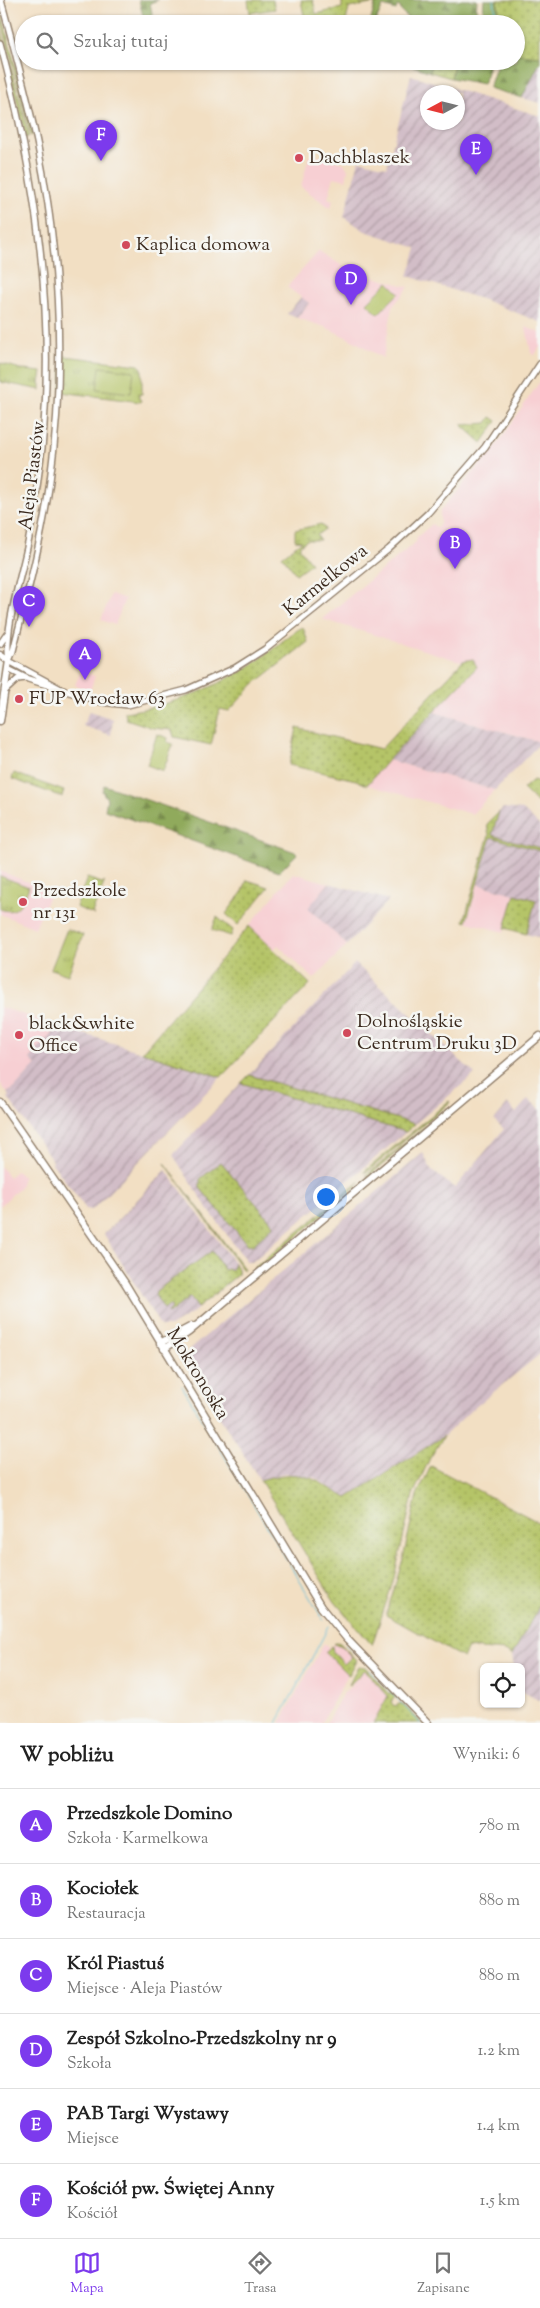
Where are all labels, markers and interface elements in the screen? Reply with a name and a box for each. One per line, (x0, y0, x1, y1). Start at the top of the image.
search box (15, 15, 525, 70)
icon: search (33, 29, 61, 57)
text: Szukaj tutaj (73, 29, 168, 56)
north arrow (420, 85, 465, 130)
pin: F (85, 120, 117, 161)
pin: E (460, 134, 492, 175)
place label: Dachblaszek (309, 145, 411, 172)
marker: Dachblaszek (293, 152, 305, 164)
place label: Kaplica domowa (136, 232, 270, 259)
marker: Kaplica domowa (120, 239, 132, 251)
pin: D (335, 264, 367, 305)
street label: Aleja Piastów (13, 420, 53, 532)
pin: B (439, 528, 471, 569)
street label: Karmelkowa (278, 538, 374, 624)
pin: C (13, 586, 45, 627)
pin: A (69, 639, 101, 680)
place label: FUP Wrocław 63 (29, 686, 165, 713)
marker: FUP Wrocław 63 (13, 693, 25, 705)
place label: Przedszkole nr 131 (33, 878, 126, 927)
marker: Przedszkole nr 131 (17, 896, 29, 908)
place label: Dolnośląskie Centrum Druku 3D (357, 1009, 517, 1058)
place label: black&white Office (29, 1011, 135, 1060)
marker: Dolnośląskie Centrum Druku 3D (341, 1027, 353, 1039)
marker: black&white Office (13, 1029, 25, 1041)
your location (313, 1184, 339, 1210)
street label: Mokronoska (159, 1323, 235, 1425)
map controls (480, 1663, 525, 1708)
button: locate (480, 1663, 525, 1708)
text: W pobliżu (20, 1741, 114, 1771)
text: Wyniki: 6 (452, 1744, 520, 1767)
text: Przedszkole Domino (67, 1801, 232, 1828)
text: A (30, 1815, 43, 1838)
text: 780 m (479, 1815, 520, 1838)
text: Szkoła · Karmelkowa (67, 1828, 208, 1851)
text: Kociołek (67, 1876, 139, 1903)
text: B (31, 1890, 41, 1913)
text: 880 m (479, 1890, 520, 1913)
text: Restauracja (67, 1903, 146, 1926)
text: Król Piastuś (67, 1951, 164, 1978)
text: C (30, 1965, 42, 1988)
text: 880 m (479, 1965, 520, 1988)
text: Miejsce · Aleja Piastów (67, 1978, 222, 2001)
text: Zespół Szkolno-Przedszkolny nr 9 (67, 2026, 337, 2053)
text: D (30, 2040, 42, 2063)
text: 1.2 km (478, 2040, 520, 2063)
text: Szkoła (67, 2053, 112, 2076)
text: PAB Targi Wystawy (67, 2101, 229, 2128)
text: E (31, 2115, 41, 2138)
text: 1.4 km (477, 2115, 520, 2138)
text: Miejsce (67, 2128, 119, 2151)
text: Kościół pw. Świętej Anny (67, 2176, 274, 2203)
text: F (32, 2190, 40, 2213)
text: 1.5 km (480, 2190, 520, 2213)
text: Kościół (67, 2203, 118, 2226)
tab: Mapa (70, 2249, 104, 2299)
tab: Trasa (244, 2249, 277, 2299)
tab: Zapisane (417, 2249, 470, 2299)

